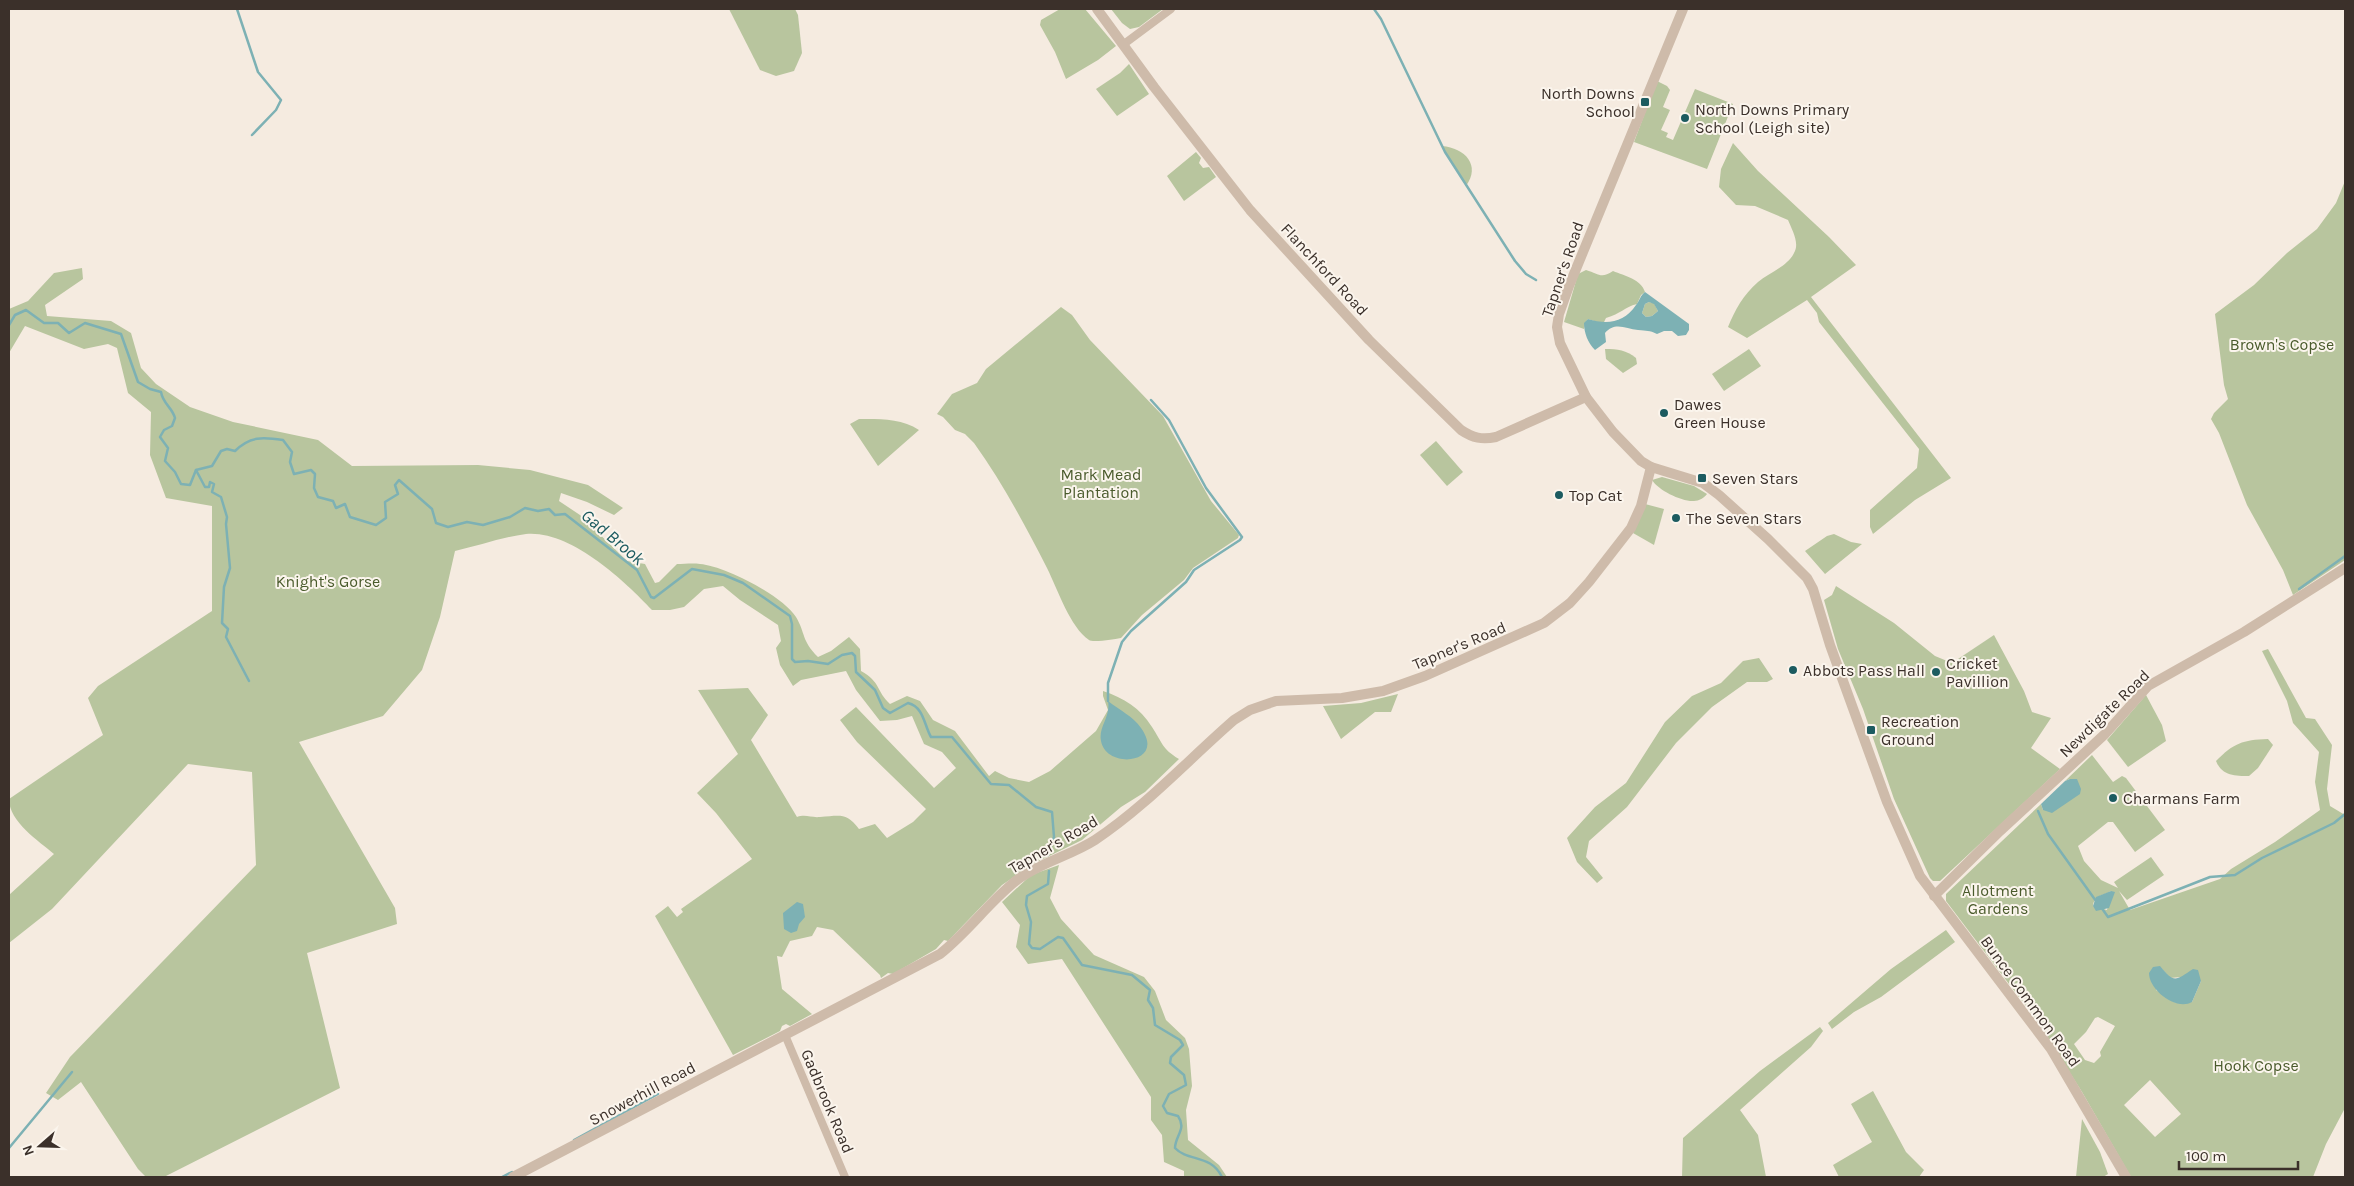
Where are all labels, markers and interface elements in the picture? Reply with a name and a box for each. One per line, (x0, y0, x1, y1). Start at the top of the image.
place label: North Downs School (1541, 84, 1635, 121)
marker: North Downs School (1639, 96, 1651, 108)
place label: North Downs Primary School (Leigh site) (1695, 100, 1850, 137)
marker: North Downs Primary School (Leigh site) (1679, 112, 1691, 124)
street label: Flanchford Road (1277, 219, 1372, 319)
street label: Tapner's Road (1537, 219, 1588, 319)
park label: Brown's Copse (2230, 335, 2334, 354)
place label: Dawes Green House (1674, 395, 1766, 432)
marker: Dawes Green House (1658, 407, 1670, 419)
park label: Mark Mead Plantation (1060, 465, 1142, 502)
place label: Seven Stars (1712, 469, 1798, 488)
marker: Seven Stars (1696, 472, 1708, 484)
place label: Top Cat (1569, 486, 1622, 505)
marker: Top Cat (1553, 489, 1565, 501)
water label: Gad Brook (577, 504, 650, 570)
place label: The Seven Stars (1686, 509, 1802, 528)
marker: The Seven Stars (1670, 512, 1682, 524)
park label: Knight's Gorse (276, 572, 380, 591)
street label: Tapner's Road (1410, 617, 1509, 674)
place label: Cricket Pavillion (1946, 654, 2009, 691)
place label: Abbots Pass Hall (1803, 661, 1925, 680)
marker: Abbots Pass Hall (1787, 664, 1799, 676)
marker: Cricket Pavillion (1930, 666, 1942, 678)
street label: Newdigate Road (2055, 666, 2153, 761)
place label: Recreation Ground (1881, 712, 1959, 749)
marker: Recreation Ground (1865, 724, 1877, 736)
place label: Charmans Farm (2123, 789, 2240, 808)
marker: Charmans Farm (2107, 792, 2119, 804)
street label: Tapner's Road (1005, 811, 1101, 878)
park label: Allotment Gardens (1962, 881, 2034, 918)
street label: Bunce Common Road (1977, 932, 2084, 1070)
street label: Gadbrook Road (797, 1046, 858, 1156)
park label: Hook Copse (2213, 1056, 2299, 1075)
street label: Snowerhill Road (586, 1057, 699, 1129)
north arrow (15, 1121, 65, 1171)
scale bar (2179, 1138, 2298, 1170)
text: N (19, 1143, 38, 1158)
text: 100 m (2186, 1147, 2226, 1165)

